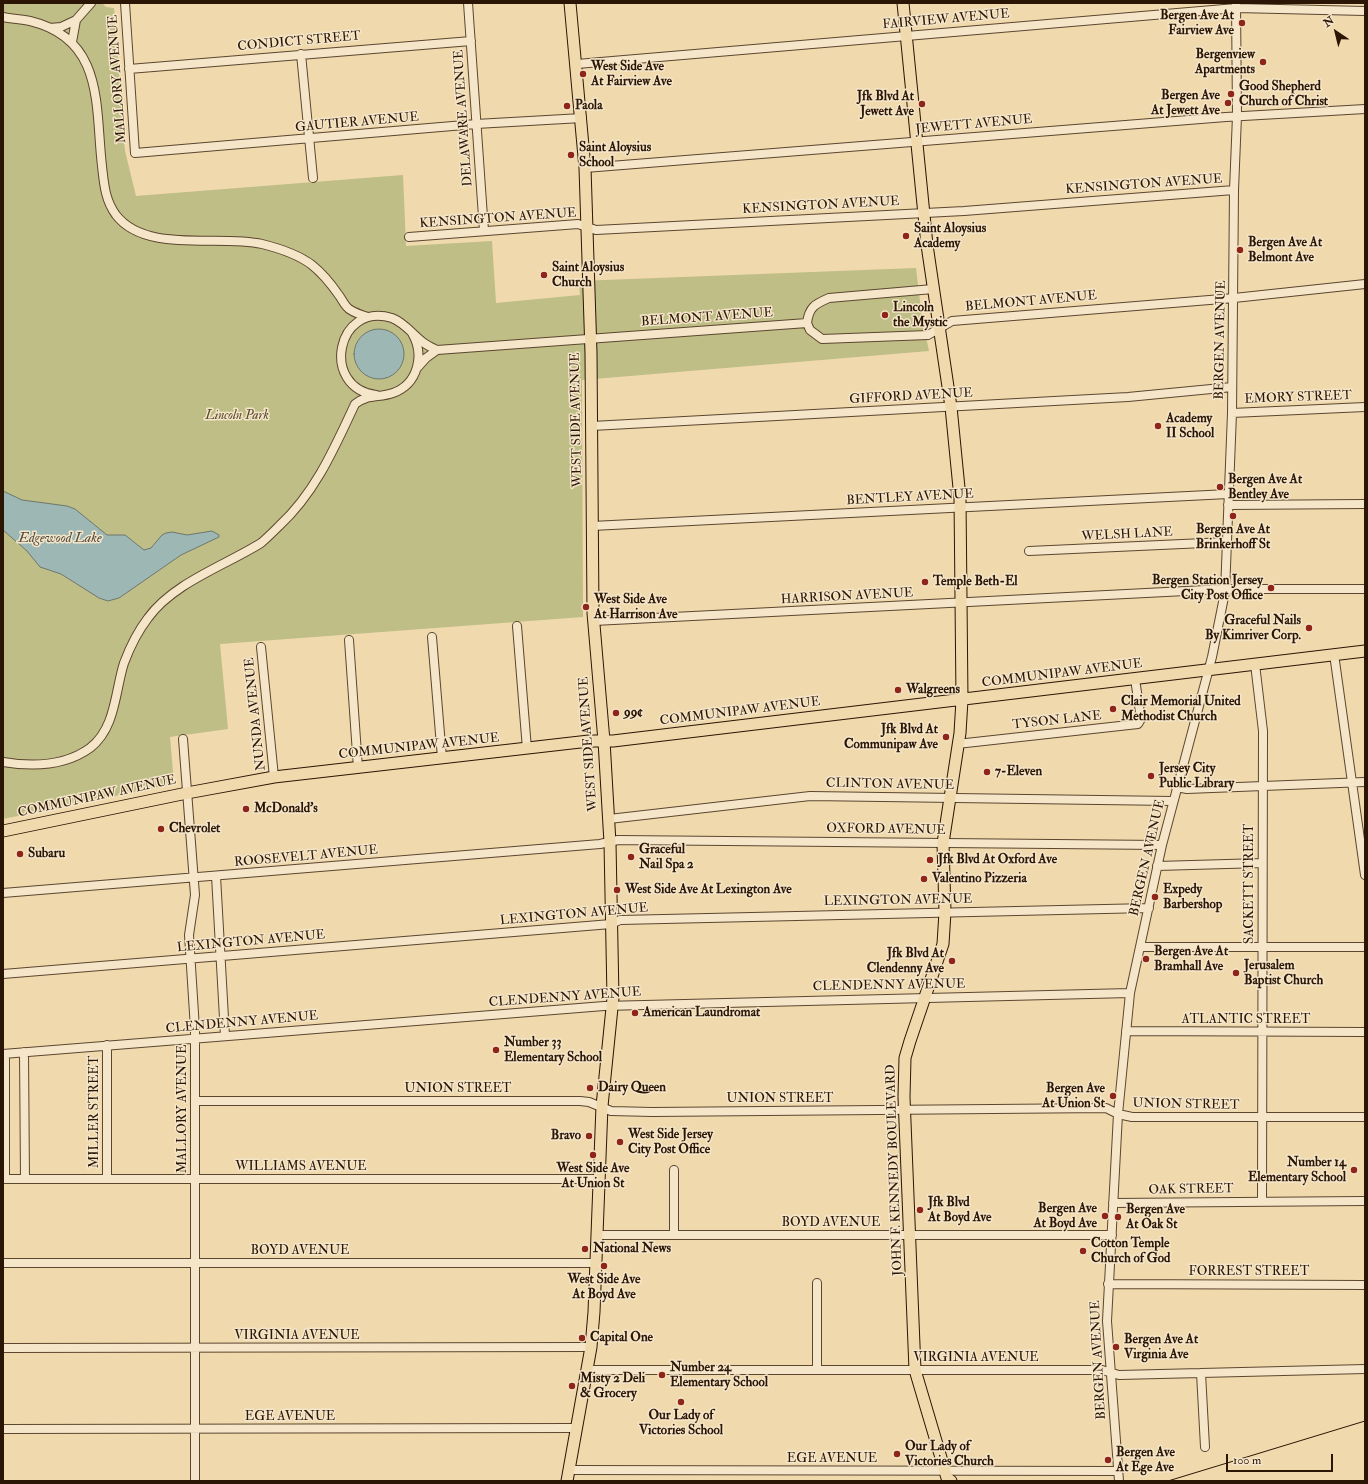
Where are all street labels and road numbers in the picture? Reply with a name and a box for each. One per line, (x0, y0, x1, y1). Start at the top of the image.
street label: FAIRVIEW AVENUE (882, 7, 1010, 33)
street label: MALLORY AVENUE (106, 14, 130, 144)
street label: CONDICT STREET (237, 29, 361, 55)
street label: DELAWARE AVENUE (451, 49, 477, 187)
street label: GAUTIER AVENUE (295, 110, 419, 136)
street label: JEWETT AVENUE (915, 112, 1033, 138)
street label: KENSINGTON AVENUE (1065, 172, 1223, 198)
street label: KENSINGTON AVENUE (742, 194, 900, 218)
street label: KENSINGTON AVENUE (419, 206, 577, 232)
street label: BERGEN AVENUE (1212, 280, 1230, 400)
street label: BELMONT AVENUE (965, 288, 1097, 316)
street label: BELMONT AVENUE (641, 306, 773, 330)
street label: WEST SIDE AVENUE (568, 352, 586, 488)
street label: GIFFORD AVENUE (849, 386, 973, 408)
street label: EMORY STREET (1244, 388, 1352, 408)
street label: BENTLEY AVENUE (846, 487, 974, 509)
street label: WELSH LANE (1081, 525, 1173, 545)
street label: HARRISON AVENUE (780, 586, 914, 608)
street label: COMMUNIPAW AVENUE (981, 656, 1143, 692)
street label: NUNDA AVENUE (242, 657, 270, 771)
street label: WEST SIDE AVENUE (577, 676, 601, 812)
street label: COMMUNIPAW AVENUE (659, 694, 821, 730)
street label: TYSON LANE (1012, 709, 1102, 733)
street label: COMMUNIPAW AVENUE (338, 731, 500, 763)
street label: COMMUNIPAW AVENUE (16, 773, 178, 821)
street label: CLINTON AVENUE (826, 776, 954, 794)
street label: BERGEN AVENUE (1127, 798, 1169, 918)
street label: OXFORD AVENUE (826, 821, 946, 839)
street label: SACKETT STREET (1242, 824, 1258, 944)
street label: ROOSEVELT AVENUE (234, 843, 378, 871)
street label: LEXINGTON AVENUE (823, 892, 973, 910)
street label: LEXINGTON AVENUE (499, 901, 649, 929)
street label: LEXINGTON AVENUE (176, 928, 326, 956)
street label: CLENDENNY AVENUE (812, 977, 966, 995)
street label: CLENDENNY AVENUE (488, 985, 642, 1011)
street label: CLENDENNY AVENUE (165, 1009, 319, 1037)
street label: ATLANTIC STREET (1182, 1012, 1310, 1028)
street label: MALLORY AVENUE (175, 1045, 191, 1173)
street label: MILLER STREET (87, 1056, 103, 1168)
street label: JOHN F. KENNEDY BOULEVARD (884, 1064, 906, 1276)
street label: UNION STREET (404, 1081, 512, 1097)
street label: UNION STREET (726, 1091, 834, 1107)
street label: UNION STREET (1132, 1096, 1240, 1114)
street label: WILLIAMS AVENUE (235, 1159, 367, 1175)
street label: OAK STREET (1148, 1181, 1234, 1199)
street label: BOYD AVENUE (782, 1215, 880, 1231)
street label: BOYD AVENUE (251, 1243, 349, 1259)
street label: FORREST STREET (1189, 1264, 1309, 1280)
street label: BERGEN AVENUE (1088, 1300, 1110, 1420)
street label: VIRGINIA AVENUE (234, 1328, 360, 1344)
street label: VIRGINIA AVENUE (913, 1350, 1039, 1366)
street label: EGE AVENUE (245, 1409, 335, 1425)
street label: EGE AVENUE (787, 1451, 877, 1467)

